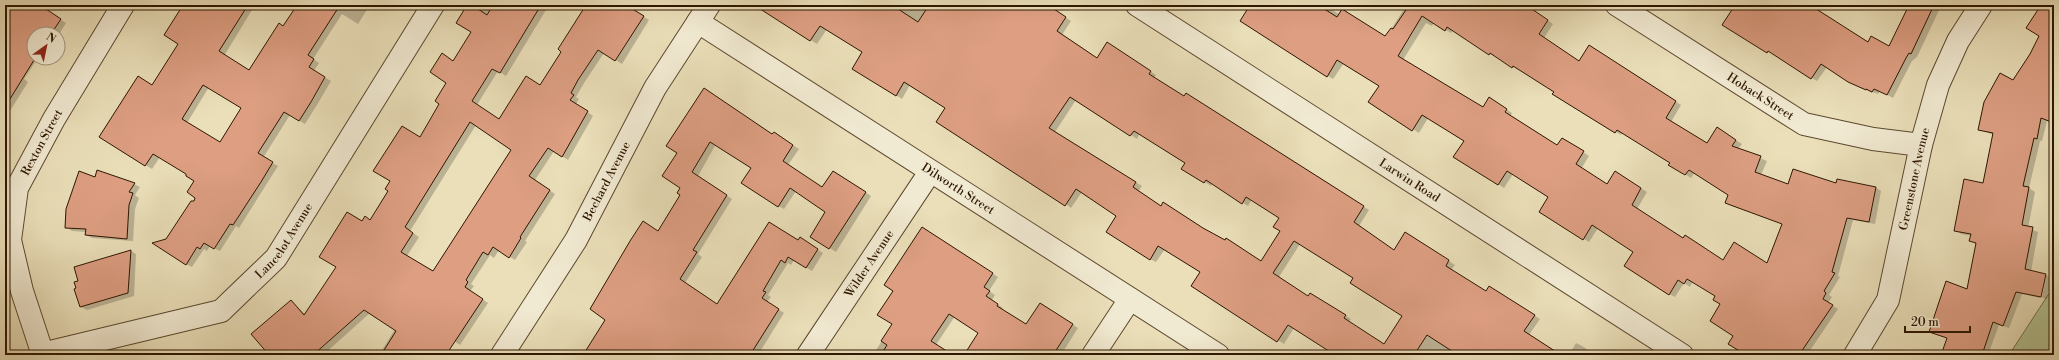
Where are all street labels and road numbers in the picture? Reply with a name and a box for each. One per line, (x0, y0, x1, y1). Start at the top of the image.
street label: Hoback Street (1724, 69, 1797, 124)
street label: Rexton Street (18, 106, 66, 178)
street label: Greenstone Avenue (1896, 126, 1933, 232)
street label: Bechard Avenue (579, 139, 633, 224)
street label: Larwin Road (1376, 155, 1443, 205)
street label: Dilworth Street (919, 160, 998, 218)
street label: Lancelot Avenue (252, 200, 316, 282)
street label: Wilder Avenue (841, 227, 897, 301)

